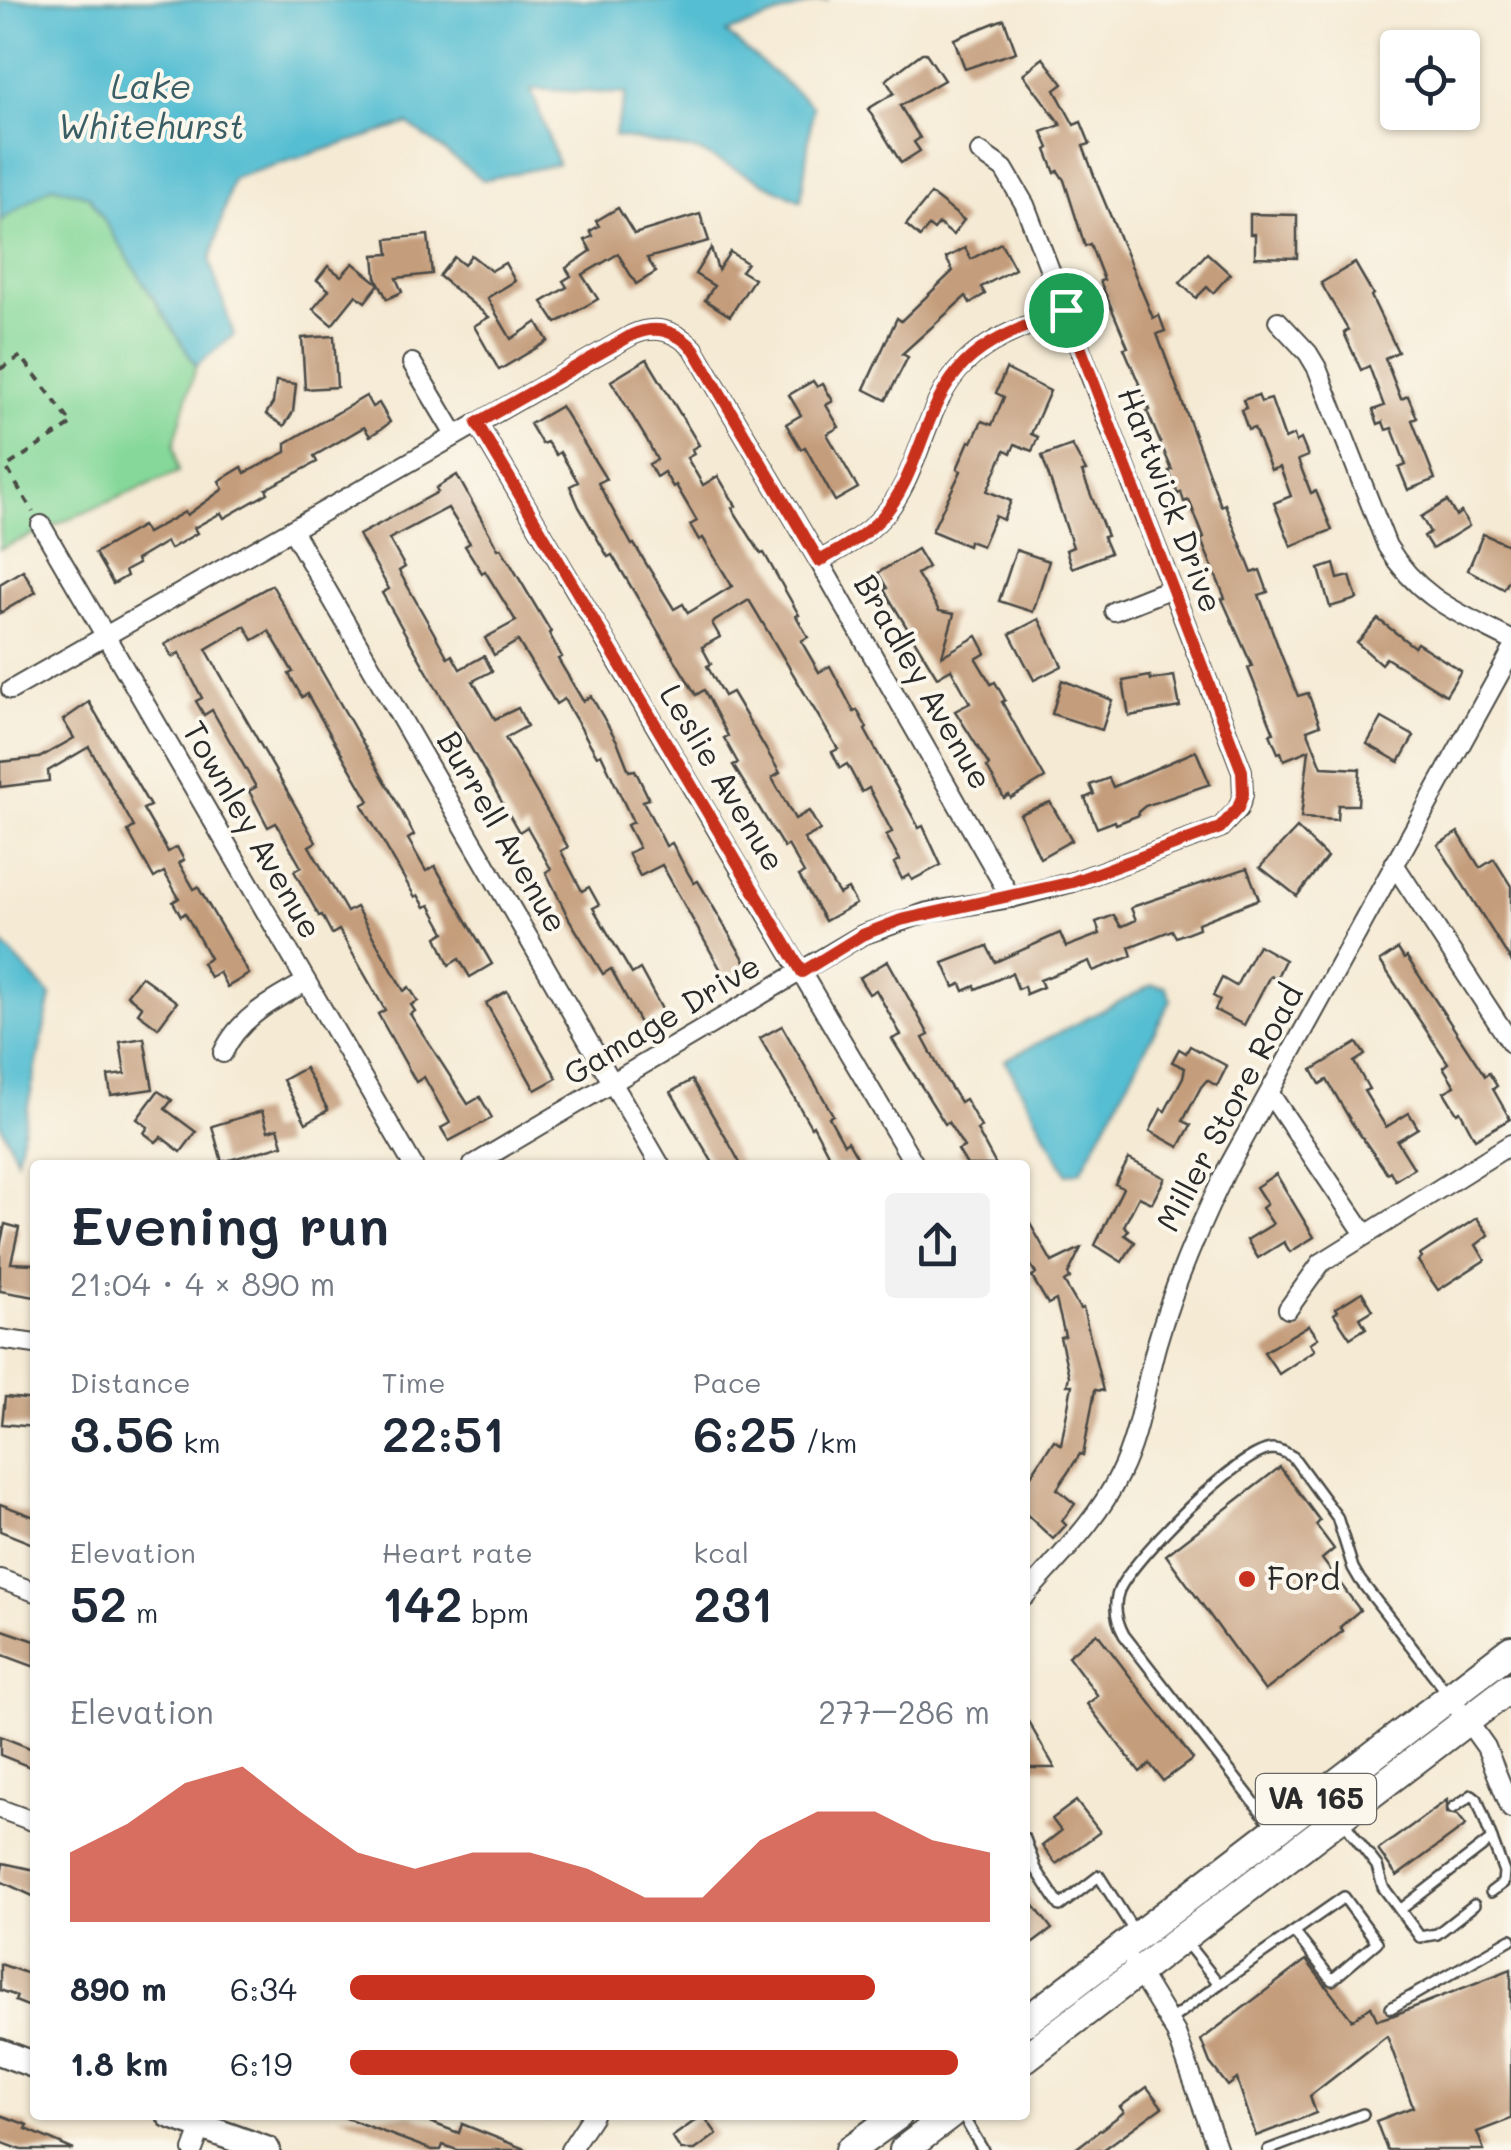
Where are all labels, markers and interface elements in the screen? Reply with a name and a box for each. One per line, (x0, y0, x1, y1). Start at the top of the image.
map controls (1380, 30, 1480, 130)
button: locate (1380, 30, 1480, 130)
water label: Lake Whitehurst (57, 62, 245, 148)
pin (1024, 268, 1109, 353)
icon: arrive (1039, 283, 1094, 338)
street label: Hartwick Drive (1110, 381, 1234, 618)
street label: Bradley Avenue (845, 566, 1003, 797)
street label: Leslie Avenue (651, 676, 796, 878)
street label: Townley Avenue (173, 712, 333, 946)
street label: Burrell Avenue (429, 722, 579, 940)
street label: Gamage Drive (555, 943, 767, 1094)
street label: Miller Store Road (1145, 976, 1311, 1238)
text: Evening run (70, 1188, 389, 1260)
button: share (885, 1193, 990, 1298)
text: 21:04 · 4 × 890 m (70, 1262, 335, 1304)
text: Distance (70, 1364, 191, 1400)
text: Time (382, 1364, 445, 1400)
text: Pace (693, 1364, 762, 1400)
text: 3.56 (70, 1400, 174, 1466)
text: 22:51 (382, 1400, 505, 1466)
text: 6:25 (693, 1400, 796, 1466)
text: km (174, 1424, 221, 1460)
text: /km (796, 1424, 857, 1460)
text: Elevation (70, 1534, 196, 1570)
text: Heart rate (382, 1534, 533, 1570)
text: kcal (693, 1534, 749, 1570)
place label: Ford (1267, 1556, 1340, 1598)
marker: Ford (1236, 1568, 1258, 1590)
text: 52 (70, 1570, 127, 1636)
text: 142 (382, 1570, 463, 1636)
text: 231 (693, 1570, 773, 1636)
text: m (127, 1594, 158, 1630)
text: bpm (463, 1594, 529, 1630)
text: Elevation (70, 1690, 214, 1732)
text: 277–286 m (818, 1690, 990, 1732)
road number: VA 165 (1256, 1774, 1376, 1824)
text: 890 m (70, 1967, 167, 2009)
text: 6:34 (230, 1967, 297, 2009)
text: 1.8 km (70, 2042, 168, 2084)
text: 6:19 (230, 2042, 292, 2084)

